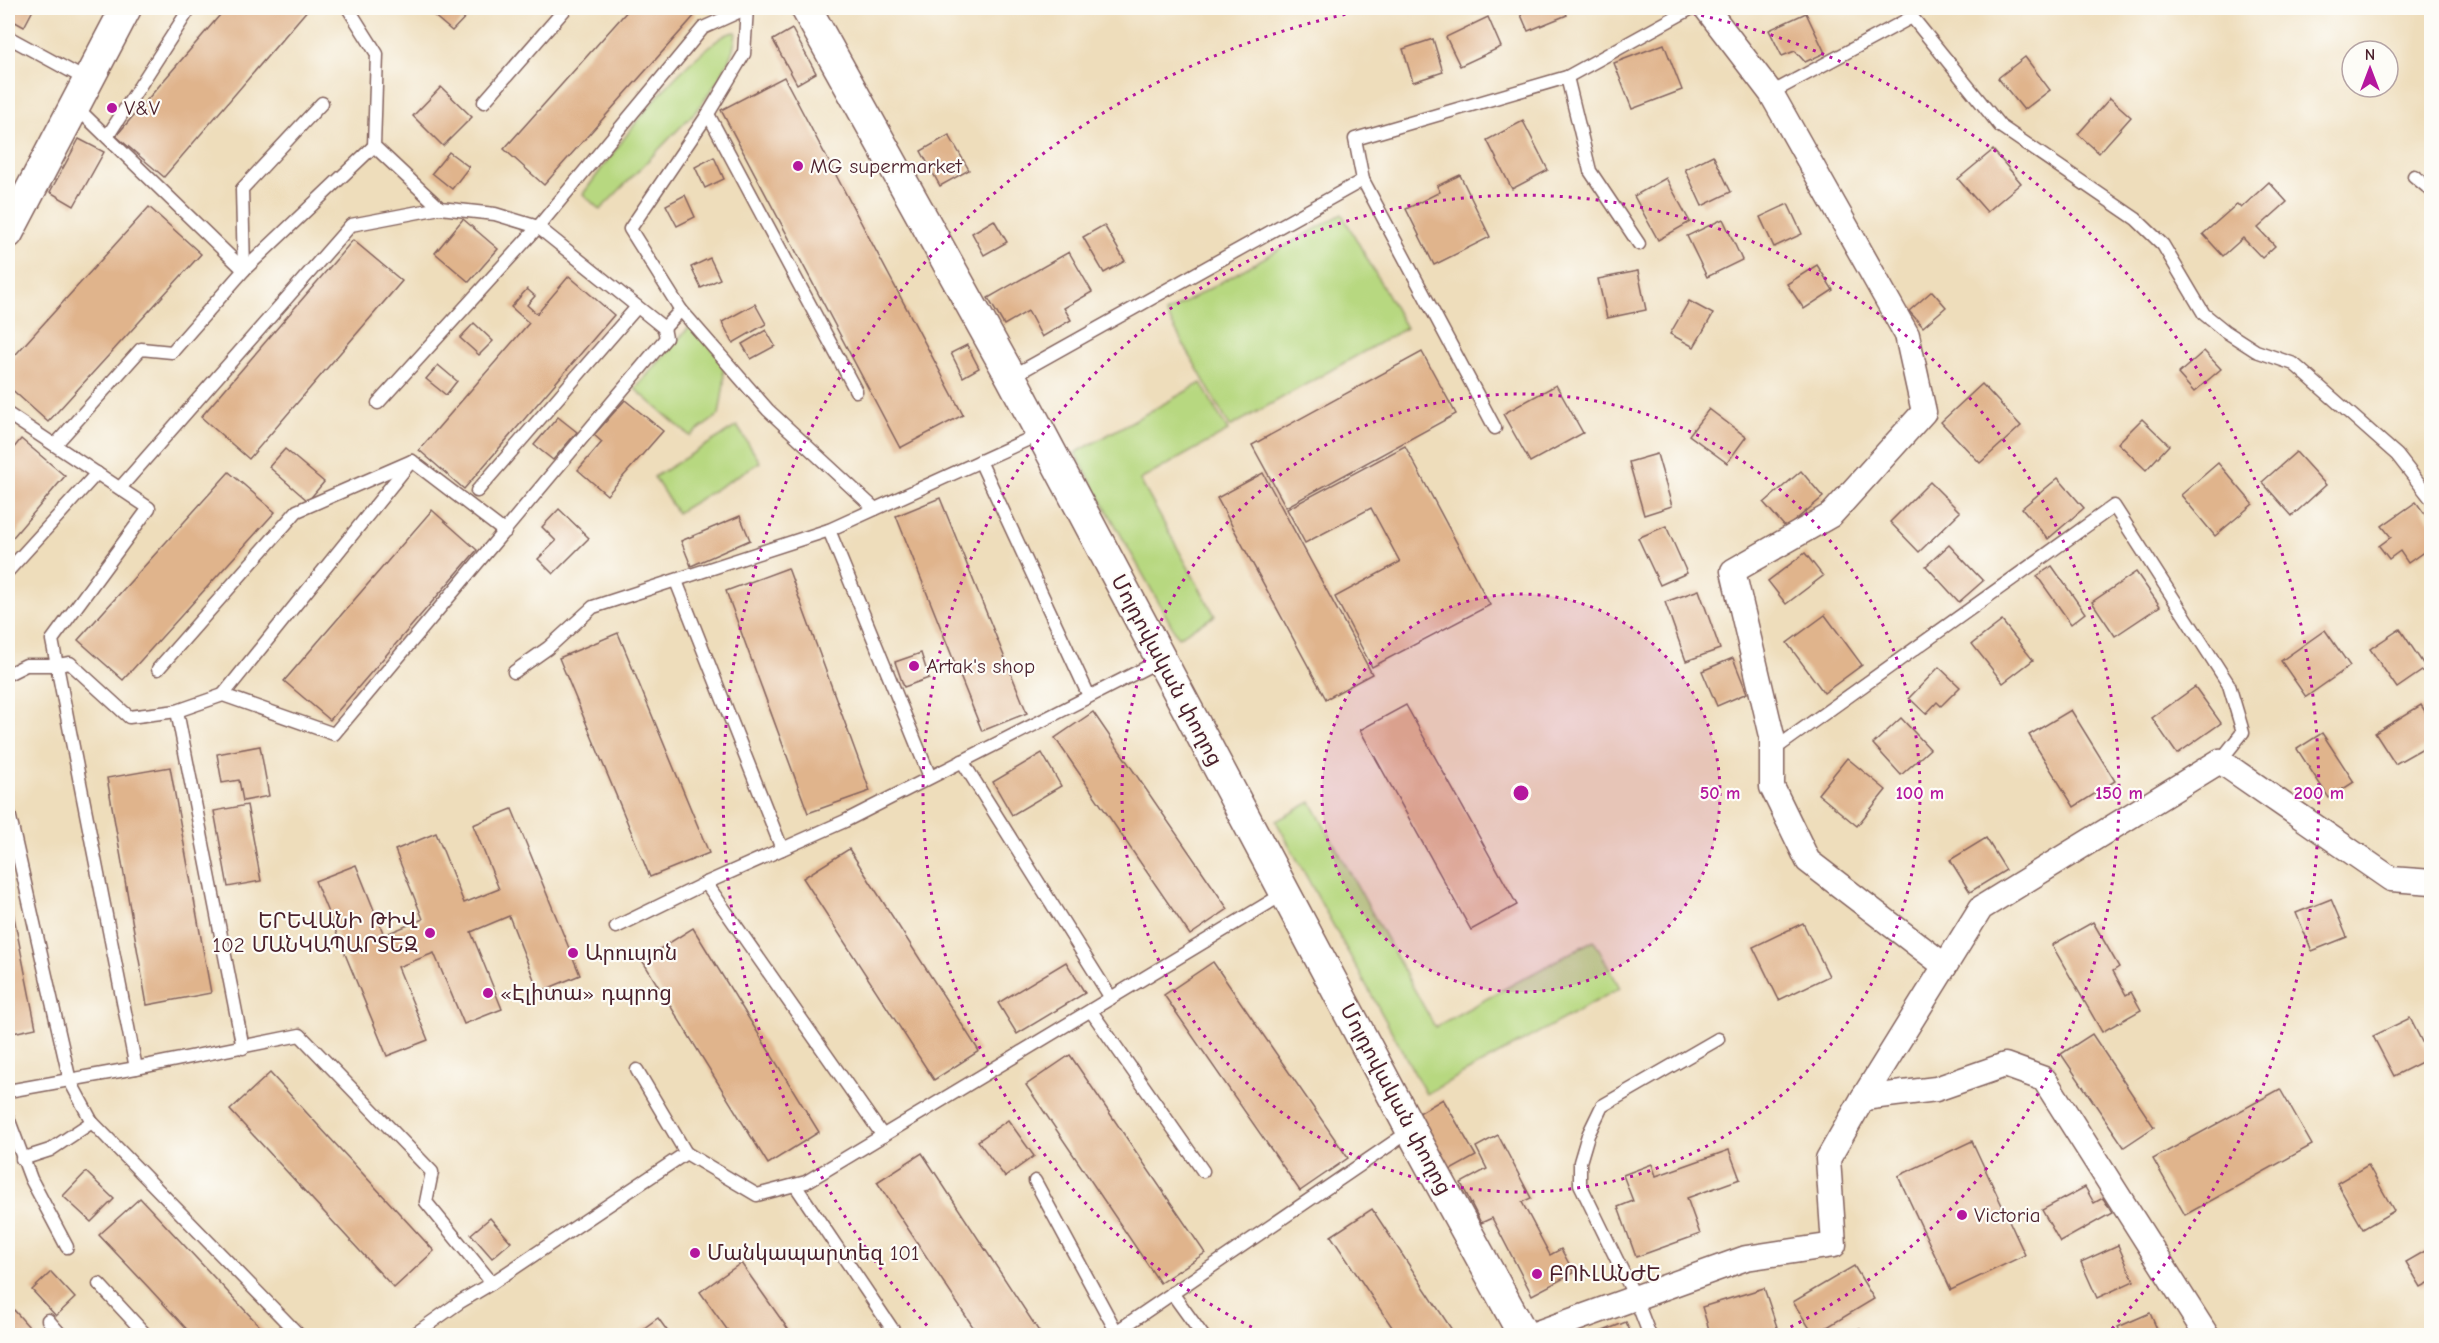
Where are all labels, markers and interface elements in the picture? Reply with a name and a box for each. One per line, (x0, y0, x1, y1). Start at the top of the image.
north arrow (2340, 39, 2400, 99)
text: N (2365, 46, 2375, 64)
place label: V&V (124, 96, 161, 120)
marker: V&V (105, 101, 119, 115)
place label: MG supermarket (810, 154, 963, 178)
marker: MG supermarket (791, 159, 805, 173)
street label: Մոլդովական փողոց (1106, 570, 1228, 770)
place label: Artak's shop (926, 654, 1035, 678)
marker: Artak's shop (907, 659, 921, 673)
centre of rings (1511, 783, 1531, 803)
text: 50 m (1700, 783, 1740, 804)
text: 100 m (1896, 783, 1944, 804)
text: 150 m (2095, 783, 2143, 804)
text: 200 m (2294, 783, 2344, 804)
place label: ԵՐԵՎԱՆԻ ԹԻՎ 102 ՄԱՆԿԱՊԱՐՏԵԶ (213, 909, 418, 957)
marker: ԵՐԵՎԱՆԻ ԹԻՎ 102 ՄԱՆԿԱՊԱՐՏԵԶ (423, 926, 437, 940)
place label: Արուսյոն (585, 941, 677, 965)
marker: Արուսյոն (566, 946, 580, 960)
place label: «Էլիտա» դպրոց (500, 981, 672, 1005)
marker: «Էլիտա» դպրոց (481, 986, 495, 1000)
street label: Մոլդովական փողոց (1335, 999, 1457, 1199)
place label: Victoria (1974, 1203, 2041, 1227)
marker: Victoria (1955, 1208, 1969, 1222)
place label: Մանկապարտեզ 101 (707, 1241, 919, 1265)
marker: Մանկապարտեզ 101 (688, 1246, 702, 1260)
place label: ԲՈՒԼԱՆԺԵ (1549, 1262, 1661, 1286)
marker: ԲՈՒԼԱՆԺԵ (1530, 1267, 1544, 1281)

